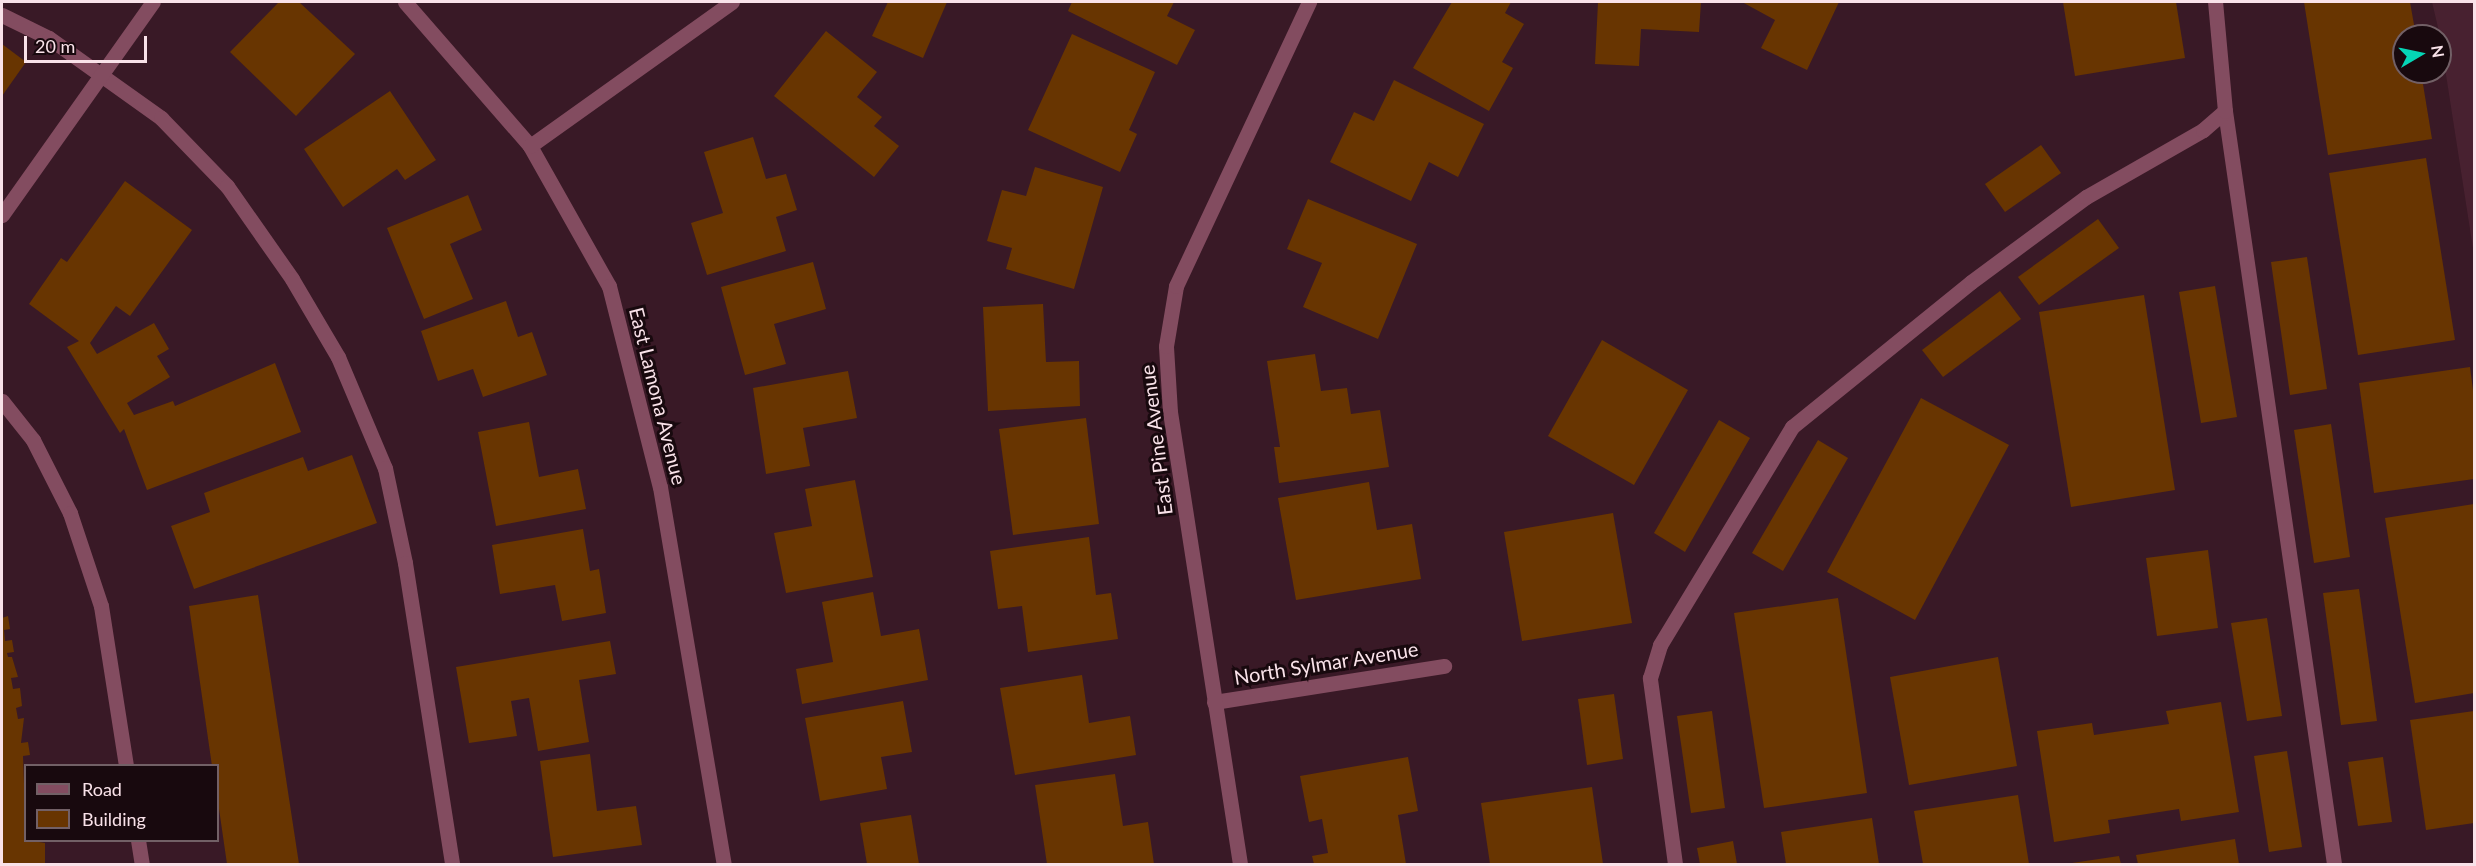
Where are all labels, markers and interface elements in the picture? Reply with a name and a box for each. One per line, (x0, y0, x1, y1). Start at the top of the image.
scale bar (27, 24, 150, 62)
north arrow (2392, 24, 2452, 84)
text: 20 m (35, 35, 75, 57)
text: N (2428, 44, 2449, 59)
street label: East Lamona Avenue (624, 304, 692, 488)
street label: East Pine Avenue (1135, 363, 1177, 517)
street label: North Sylmar Avenue (1232, 636, 1420, 690)
legend (24, 764, 219, 842)
text: Road (82, 778, 122, 800)
text: Building (82, 808, 146, 830)

